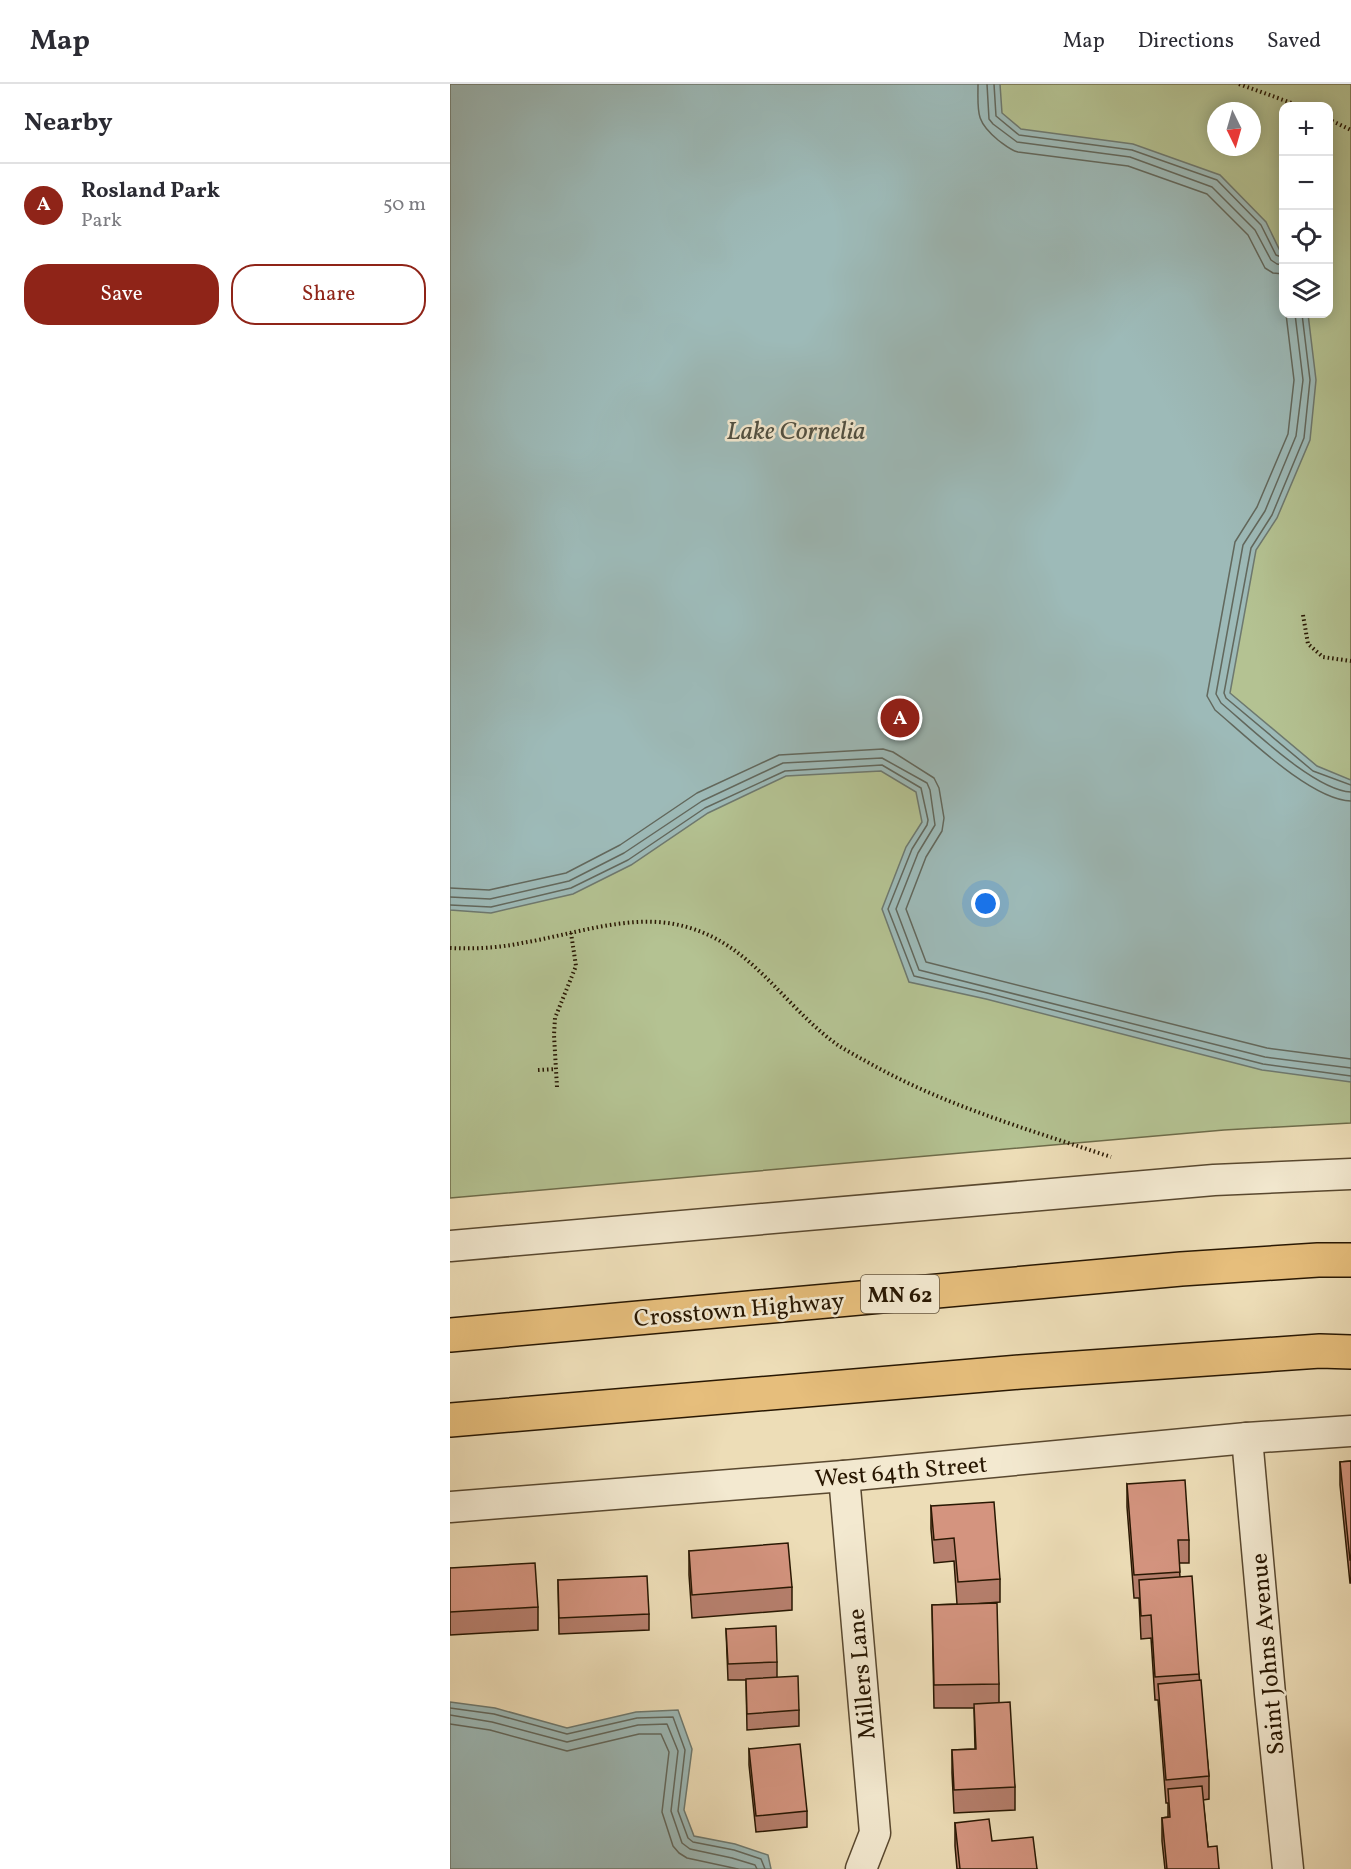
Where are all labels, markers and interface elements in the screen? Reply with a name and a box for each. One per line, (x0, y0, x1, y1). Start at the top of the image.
text: Map (30, 22, 90, 61)
text: Map (1063, 27, 1105, 56)
text: Directions (1138, 27, 1234, 56)
text: Saved (1267, 27, 1321, 56)
north arrow (1207, 102, 1261, 156)
map controls (1279, 102, 1333, 318)
button: + (1279, 102, 1333, 156)
text: Nearby (24, 105, 113, 141)
button: − (1279, 156, 1333, 210)
text: Rosland Park (81, 176, 220, 207)
text: A (36, 191, 51, 219)
text: 50 m (383, 191, 426, 219)
text: Park (81, 207, 122, 235)
button: locate (1279, 210, 1333, 264)
button: Save (24, 264, 219, 325)
button: Share (231, 264, 426, 325)
button: layers (1279, 264, 1333, 318)
water label: Lake Cornelia (727, 414, 865, 450)
pin: A (880, 696, 920, 740)
your location (971, 889, 1000, 918)
road number: MN 62 (861, 1275, 939, 1313)
street label: Crosstown Highway (633, 1285, 846, 1337)
street label: West 64th Street (813, 1449, 989, 1497)
street label: Saint Johns Avenue (1243, 1551, 1295, 1756)
street label: Millers Lane (840, 1607, 886, 1741)

